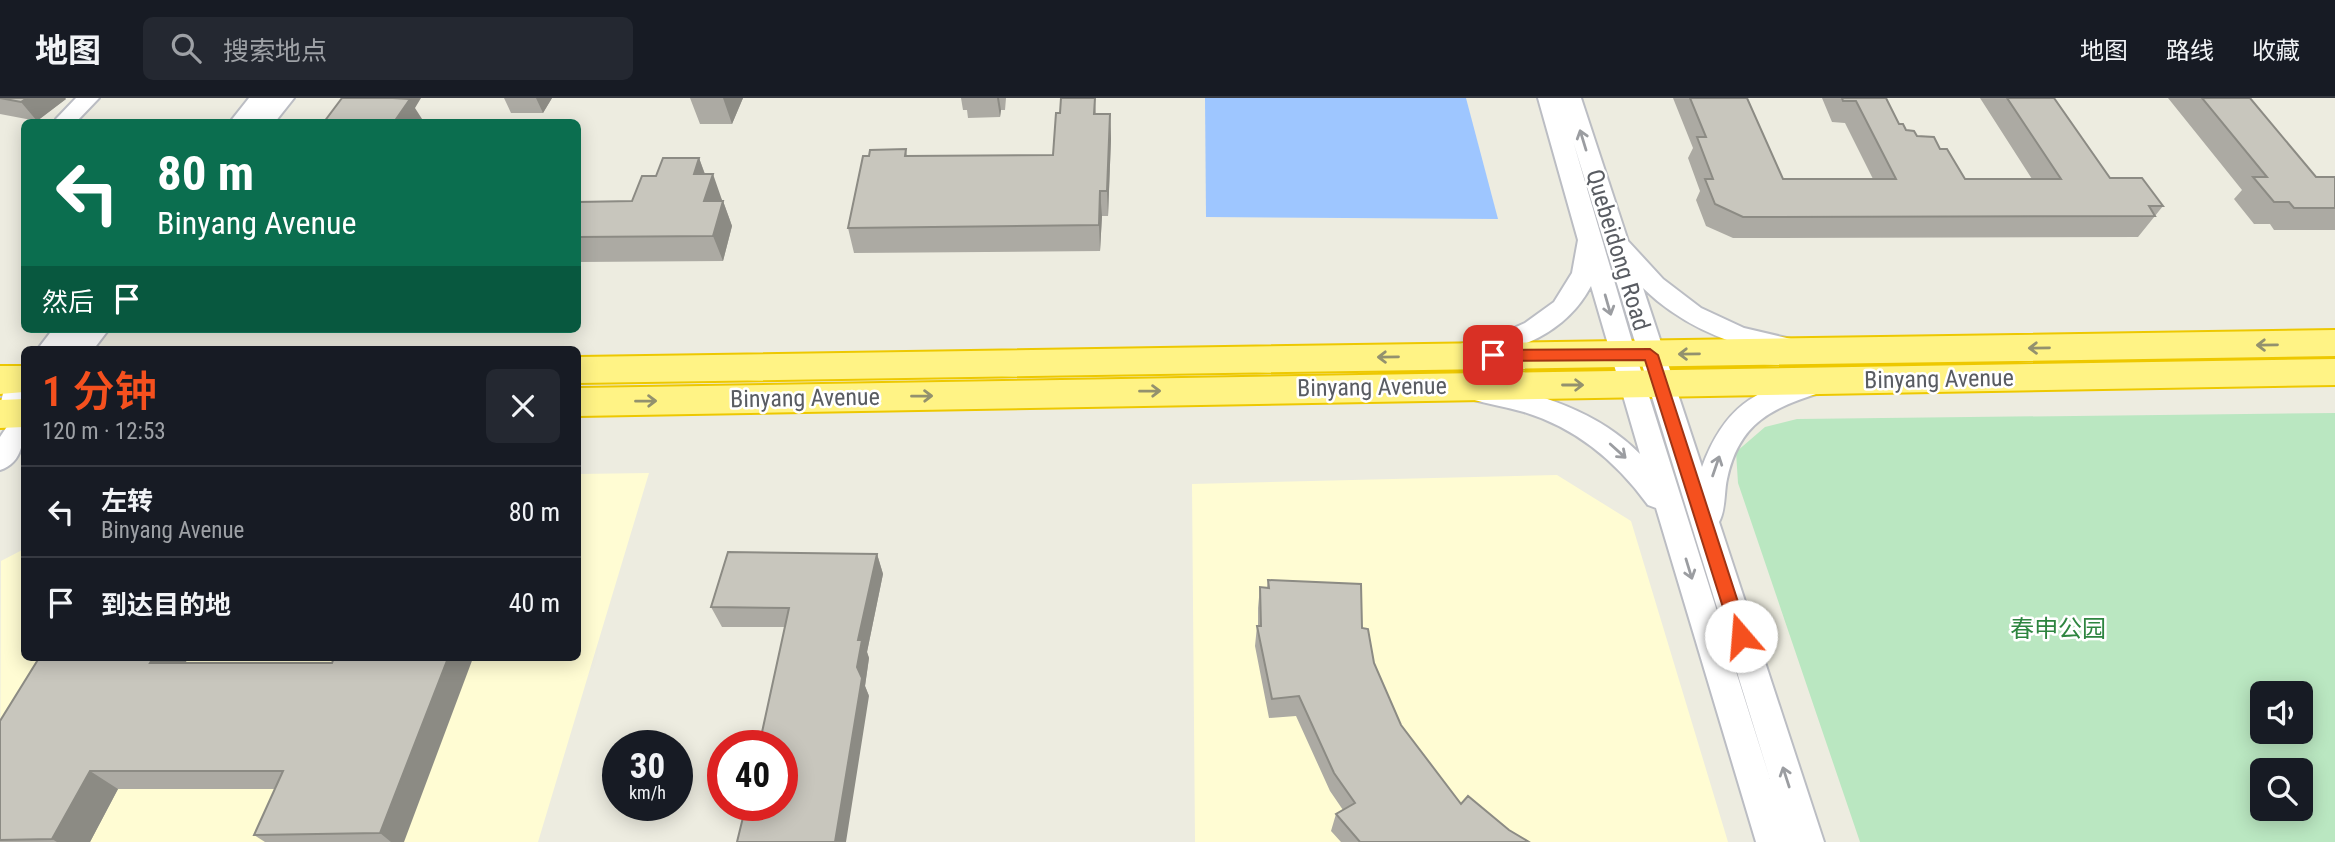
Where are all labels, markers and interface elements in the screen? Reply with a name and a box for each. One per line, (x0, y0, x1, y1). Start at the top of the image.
search box (143, 17, 633, 80)
icon: search (167, 29, 205, 67)
text: 地图 (35, 31, 101, 70)
text: 搜索地点 (223, 36, 327, 66)
text: 地图 (2080, 37, 2128, 65)
text: 路线 (2166, 37, 2214, 65)
text: 收藏 (2252, 37, 2300, 65)
one-way arrow (1576, 129, 1589, 151)
text: 80 m (157, 145, 254, 202)
icon: left (42, 147, 133, 238)
street label: Quebeidong Road (1580, 166, 1656, 334)
text: Binyang Avenue (157, 204, 356, 242)
icon: arrive (108, 280, 146, 318)
text: 然后 (42, 287, 94, 317)
one-way arrow (1603, 294, 1616, 316)
pin (1463, 325, 1523, 385)
icon: arrive (1474, 336, 1512, 374)
one-way arrow (2256, 338, 2279, 351)
one-way arrow (2028, 341, 2051, 355)
one-way arrow (1678, 347, 1701, 361)
one-way arrow (1377, 350, 1400, 363)
street label: Binyang Avenue (1864, 364, 2014, 394)
text: 1 分钟 (42, 367, 157, 416)
button: close (486, 369, 560, 443)
street label: Binyang Avenue (1297, 372, 1447, 402)
one-way arrow (1561, 378, 1584, 392)
street label: Binyang Avenue (730, 383, 880, 413)
one-way arrow (1138, 384, 1161, 398)
one-way arrow (910, 389, 933, 402)
one-way arrow (634, 394, 657, 408)
text: 120 m · 12:53 (42, 418, 166, 445)
one-way arrow (1609, 443, 1627, 459)
one-way arrow (1711, 455, 1723, 477)
text: 左转 (101, 486, 153, 516)
icon: left (42, 493, 80, 531)
text: 80 m (509, 497, 560, 527)
text: Binyang Avenue (101, 517, 244, 544)
one-way arrow (1683, 558, 1696, 580)
icon: arrive (42, 584, 80, 622)
text: 40 m (509, 588, 560, 618)
text: 到达目的地 (101, 590, 231, 620)
position arrow (1704, 599, 1778, 673)
park label: 春申公园 (2010, 615, 2106, 643)
map controls (2250, 681, 2313, 821)
button: sound (2250, 681, 2313, 744)
speed limit sign: 40 (707, 730, 798, 821)
text: 30 (630, 746, 665, 787)
button: search (2250, 758, 2313, 821)
one-way arrow (1779, 766, 1792, 788)
text: km/h (629, 782, 666, 803)

